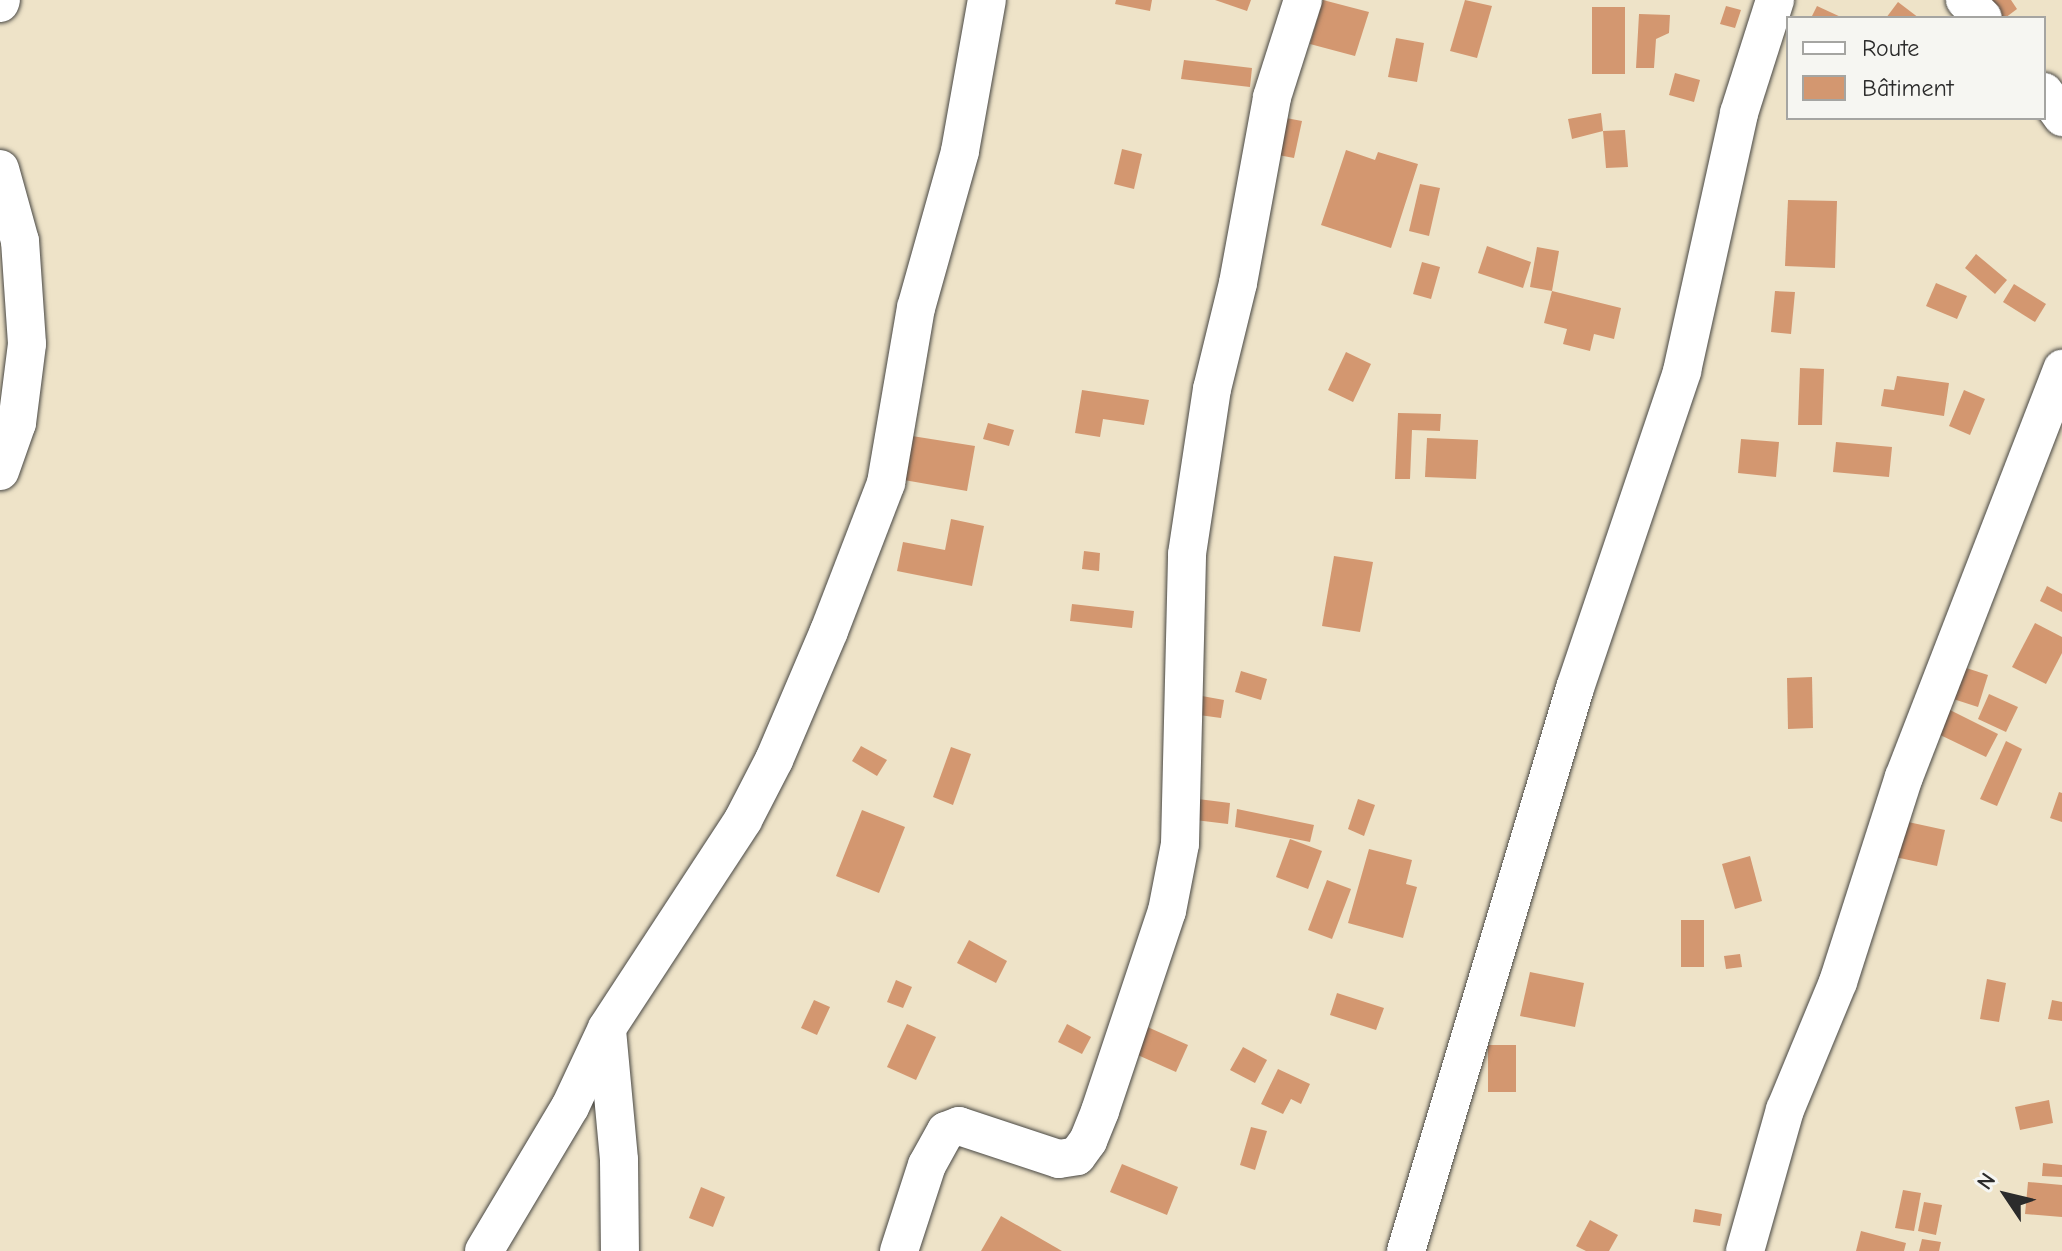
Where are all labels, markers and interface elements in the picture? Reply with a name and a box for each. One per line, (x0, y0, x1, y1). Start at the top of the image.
legend (1786, 16, 2046, 120)
text: Route (1862, 34, 1919, 62)
text: Bâtiment (1862, 74, 1954, 102)
north arrow (1966, 1155, 2046, 1235)
text: N (1972, 1168, 2001, 1195)

